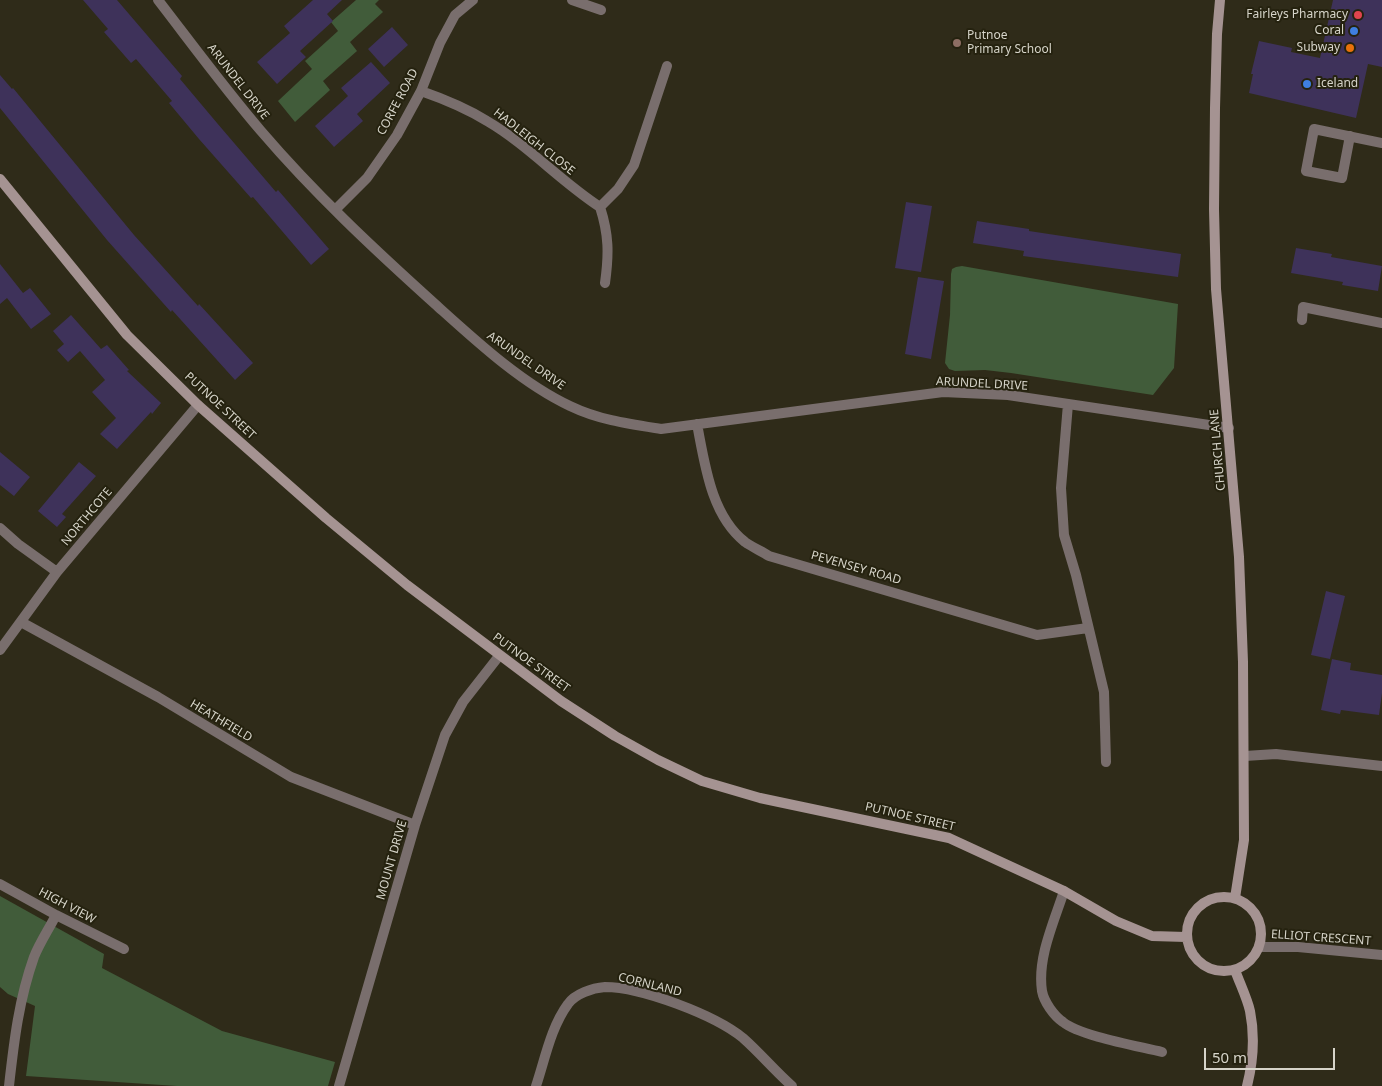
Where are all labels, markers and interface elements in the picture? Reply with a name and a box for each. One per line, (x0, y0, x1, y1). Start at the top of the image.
place label: Fairleys Pharmacy (1246, 8, 1348, 22)
marker: Fairleys Pharmacy (1352, 9, 1364, 21)
place label: Coral (1315, 24, 1344, 38)
marker: Coral (1348, 25, 1360, 37)
place label: Putnoe Primary School (967, 29, 1052, 57)
marker: Putnoe Primary School (951, 37, 963, 49)
street label: ARUNDEL DRIVE (204, 41, 272, 123)
place label: Subway (1297, 41, 1340, 55)
marker: Subway (1344, 42, 1356, 54)
street label: CORFE ROAD (374, 66, 422, 138)
place label: Iceland (1317, 77, 1358, 91)
marker: Iceland (1301, 78, 1313, 90)
street label: HADLEIGH CLOSE (490, 106, 578, 178)
street label: ARUNDEL DRIVE (484, 329, 568, 393)
street label: PUTNOE STREET (182, 369, 258, 443)
street label: ARUNDEL DRIVE (936, 374, 1028, 394)
street label: CHURCH LANE (1207, 409, 1229, 491)
street label: NORTHCOTE (59, 485, 115, 549)
street label: PEVENSEY ROAD (809, 548, 903, 588)
street label: PUTNOE STREET (490, 630, 572, 696)
street label: HEATHFIELD (187, 697, 255, 745)
street label: PUTNOE STREET (864, 800, 956, 834)
street label: MOUNT DRIVE (374, 819, 410, 901)
street label: HIGH VIEW (36, 885, 98, 927)
street label: ELLIOT CRESCENT (1270, 927, 1372, 949)
street label: CORNLAND (617, 970, 683, 1000)
scale bar (1207, 1038, 1338, 1070)
text: 50 m (1212, 1047, 1247, 1067)

